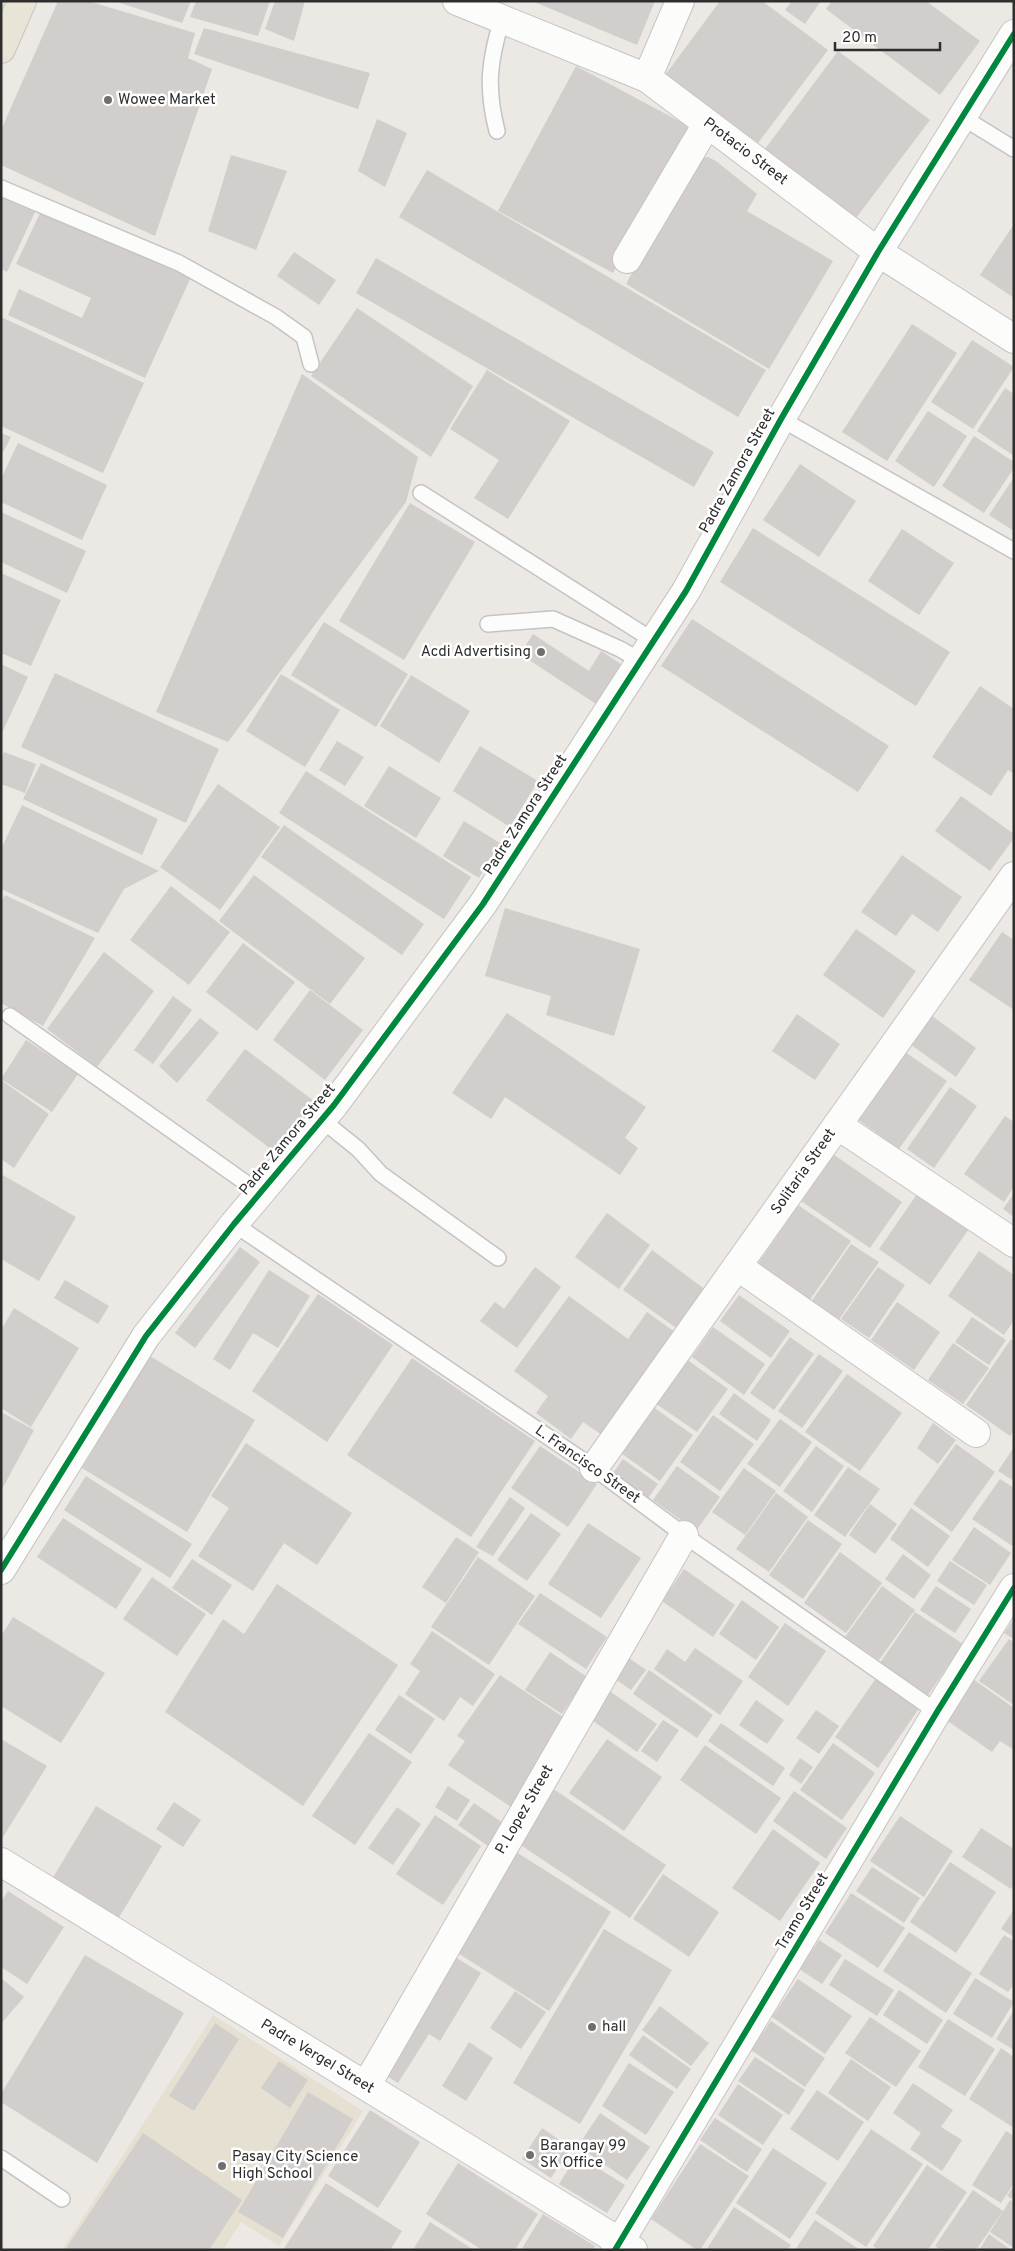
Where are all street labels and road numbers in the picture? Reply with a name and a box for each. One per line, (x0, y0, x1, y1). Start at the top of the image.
street label: Protacio Street (699, 114, 791, 190)
street label: Padre Zamora Street (696, 405, 780, 537)
street label: Padre Zamora Street (480, 751, 572, 879)
street label: Padre Zamora Street (236, 1080, 340, 1200)
street label: Solitaria Street (767, 1125, 841, 1219)
street label: L. Francisco Street (531, 1422, 643, 1508)
street label: P. Lopez Street (492, 1762, 558, 1858)
street label: Tramo Street (772, 1870, 834, 1954)
street label: Padre Vergel Street (257, 2016, 377, 2098)

